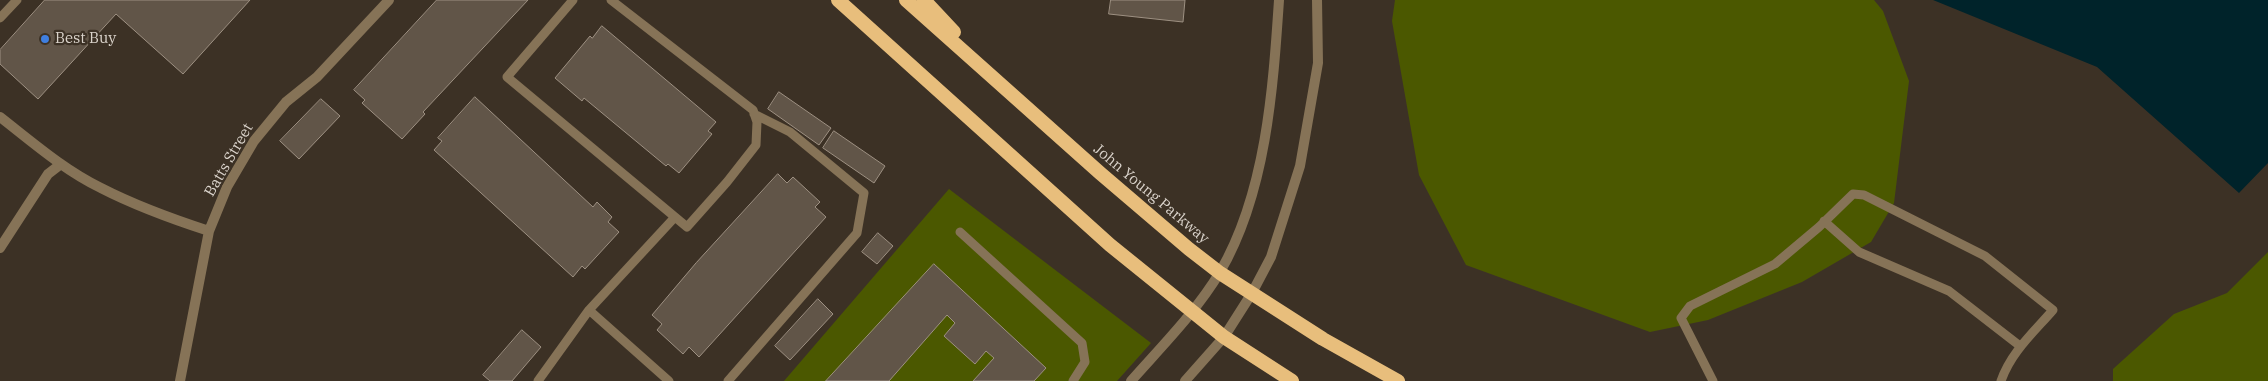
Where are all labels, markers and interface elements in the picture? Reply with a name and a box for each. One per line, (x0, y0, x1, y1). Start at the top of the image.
place label: Best Buy (55, 30, 116, 48)
marker: Best Buy (39, 33, 51, 45)
street label: Batts Street (201, 120, 257, 200)
street label: John Young Parkway (1090, 140, 1212, 248)

